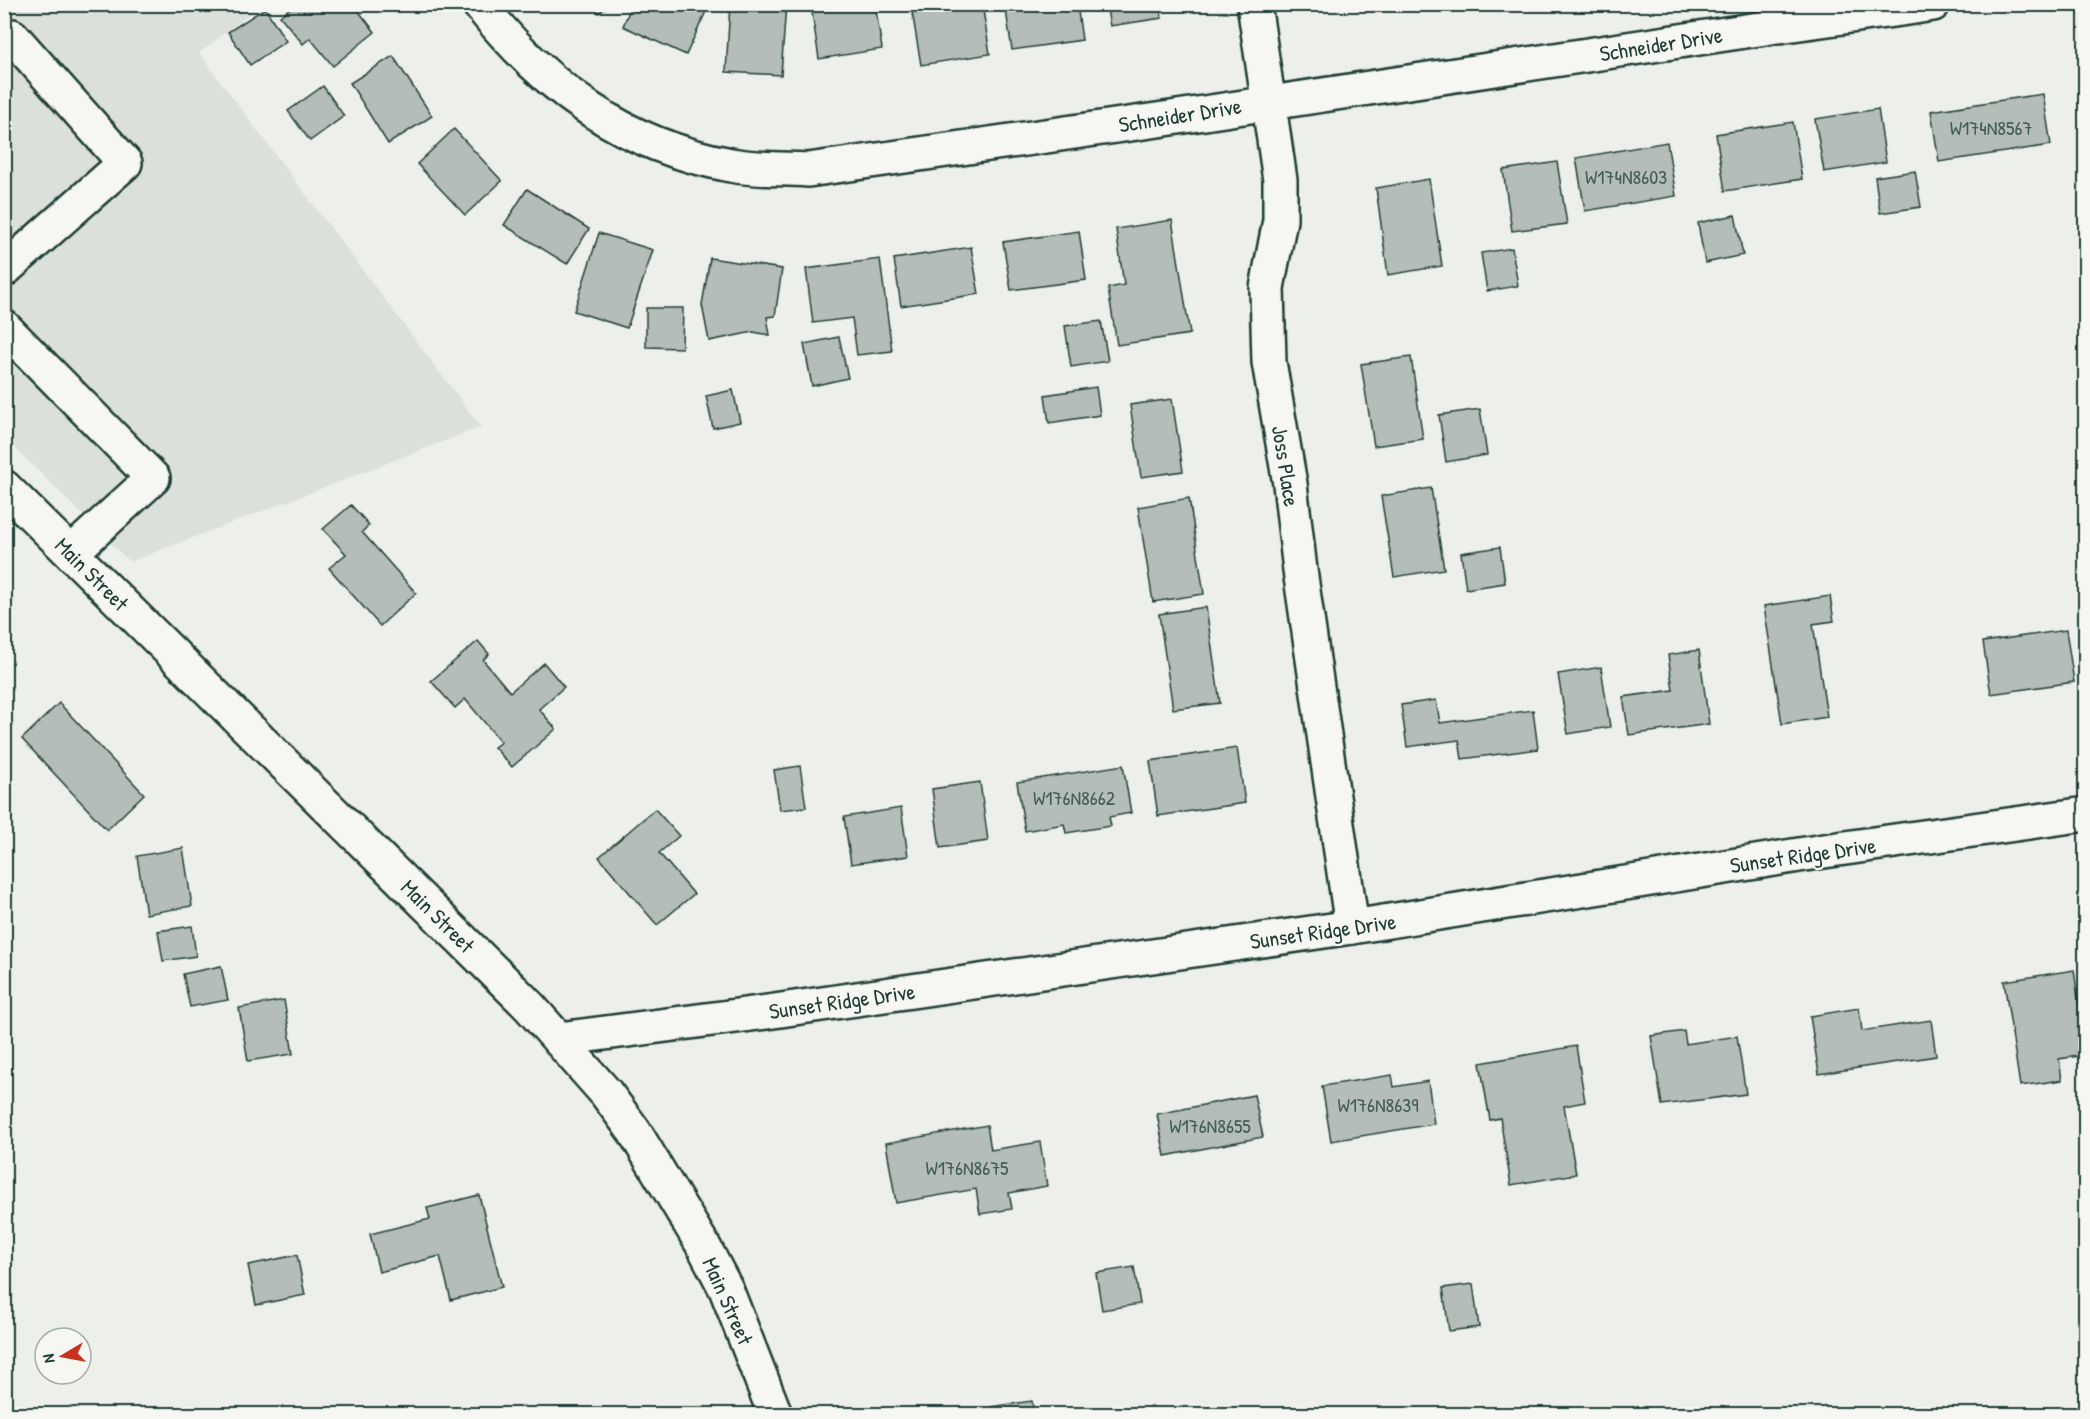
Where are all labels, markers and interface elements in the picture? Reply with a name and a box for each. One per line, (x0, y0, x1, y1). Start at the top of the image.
street label: Schneider Drive (1598, 19, 1725, 68)
street label: Schneider Drive (1117, 90, 1244, 139)
house number: W174N8567 (1950, 114, 2032, 141)
house number: W174N8603 (1585, 163, 1667, 190)
street label: Joss Place (1265, 423, 1307, 509)
street label: Main Street (49, 531, 136, 618)
house number: W176N8662 (1033, 784, 1116, 811)
street label: Sunset Ridge Drive (1728, 830, 1878, 880)
street label: Main Street (395, 873, 482, 960)
street label: Sunset Ridge Drive (1248, 906, 1398, 956)
street label: Sunset Ridge Drive (767, 976, 917, 1026)
house number: W176N8639 (1337, 1091, 1419, 1118)
house number: W176N8655 (1169, 1112, 1251, 1139)
house number: W176N8675 (925, 1154, 1009, 1181)
street label: Main Street (695, 1252, 761, 1350)
north arrow (33, 1326, 93, 1386)
text: N (37, 1352, 60, 1365)

